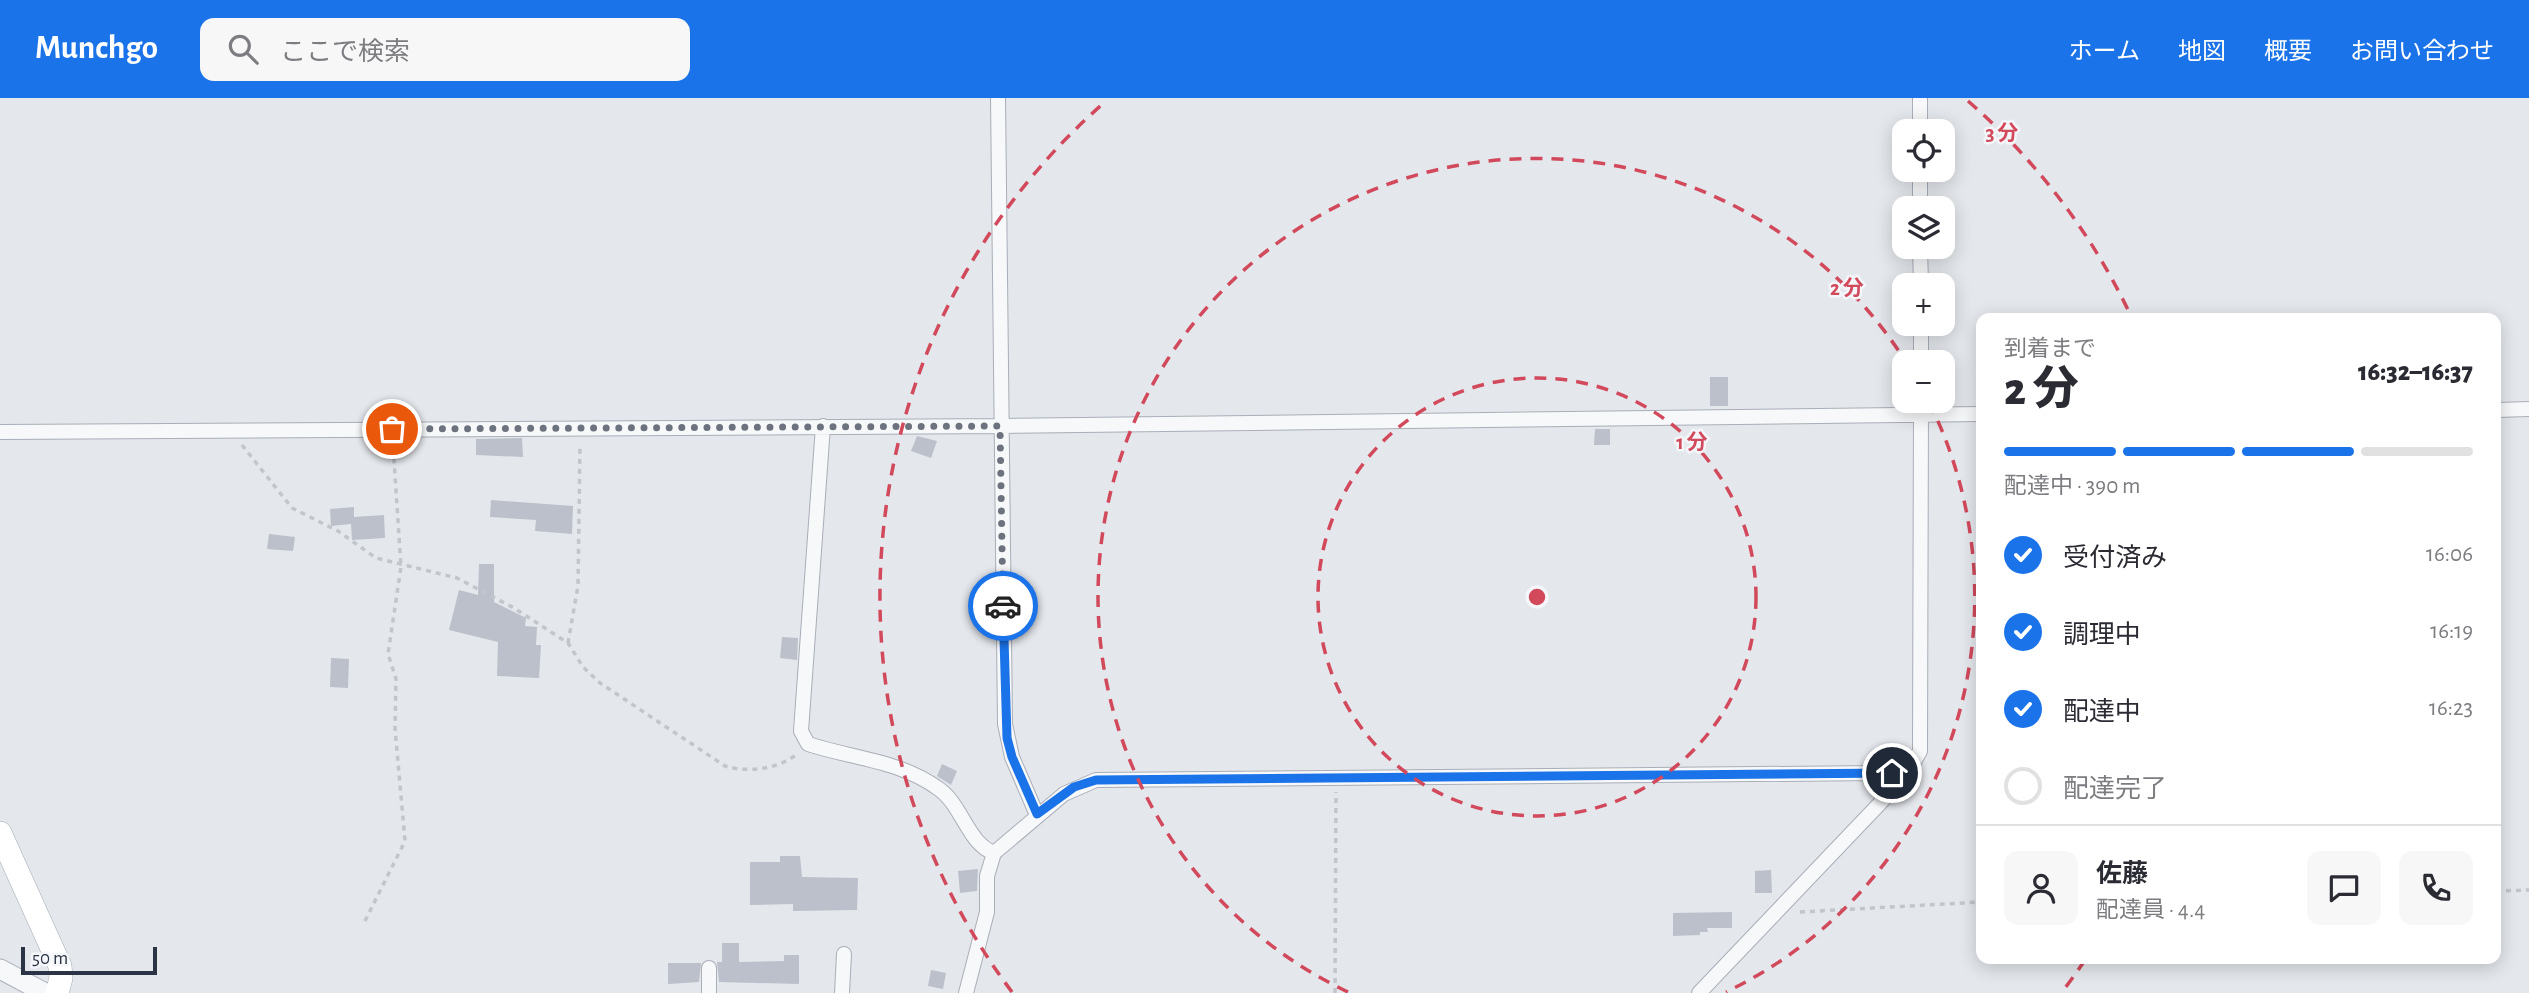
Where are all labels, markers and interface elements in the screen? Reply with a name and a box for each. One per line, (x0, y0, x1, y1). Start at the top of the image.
search box (200, 18, 690, 81)
icon: search (224, 30, 262, 68)
text: Munchgo (35, 32, 158, 65)
text: ここで検索 (280, 39, 410, 65)
text: ホーム (2069, 40, 2140, 64)
text: 地図 (2178, 40, 2226, 64)
text: 概要 (2264, 40, 2312, 64)
text: お問い合わせ (2350, 40, 2494, 64)
map controls (1892, 119, 1955, 413)
button: locate (1892, 119, 1955, 182)
text: 3 分 (1985, 122, 2019, 144)
button: layers (1892, 196, 1955, 259)
button: + (1892, 273, 1955, 336)
text: 2 分 (1830, 277, 1864, 299)
text: 到着まで (2004, 338, 2096, 361)
button: − (1892, 350, 1955, 413)
text: 16:32–16:37 (2358, 359, 2473, 385)
text: 2 分 (2004, 367, 2079, 413)
pin (362, 399, 422, 459)
icon: bag (373, 410, 411, 448)
text: 1 分 (1676, 431, 1708, 453)
text: 配達中 · 390 m (2004, 475, 2140, 498)
icon: check (2004, 536, 2042, 574)
text: 16:06 (2426, 543, 2473, 566)
text: 受付済み (2063, 545, 2167, 571)
courier (968, 571, 1038, 641)
centre of rings (1525, 585, 1549, 609)
icon: car (984, 587, 1022, 625)
icon: check (2004, 613, 2042, 651)
text: 16:19 (2430, 620, 2473, 643)
text: 調理中 (2063, 622, 2141, 648)
icon: check (2004, 690, 2042, 728)
text: 16:23 (2429, 697, 2473, 720)
text: 配達中 (2063, 699, 2141, 725)
pin (1862, 743, 1922, 803)
icon: home (1873, 754, 1911, 792)
text: 配達完了 (2063, 776, 2167, 802)
button: person (2004, 851, 2078, 925)
button: chat (2307, 851, 2381, 925)
button: phone (2399, 851, 2473, 925)
text: 佐藤 (2096, 861, 2148, 887)
text: 配達員 · 4.4 (2096, 899, 2205, 922)
scale bar (21, 944, 158, 976)
text: 50 m (32, 949, 68, 968)

